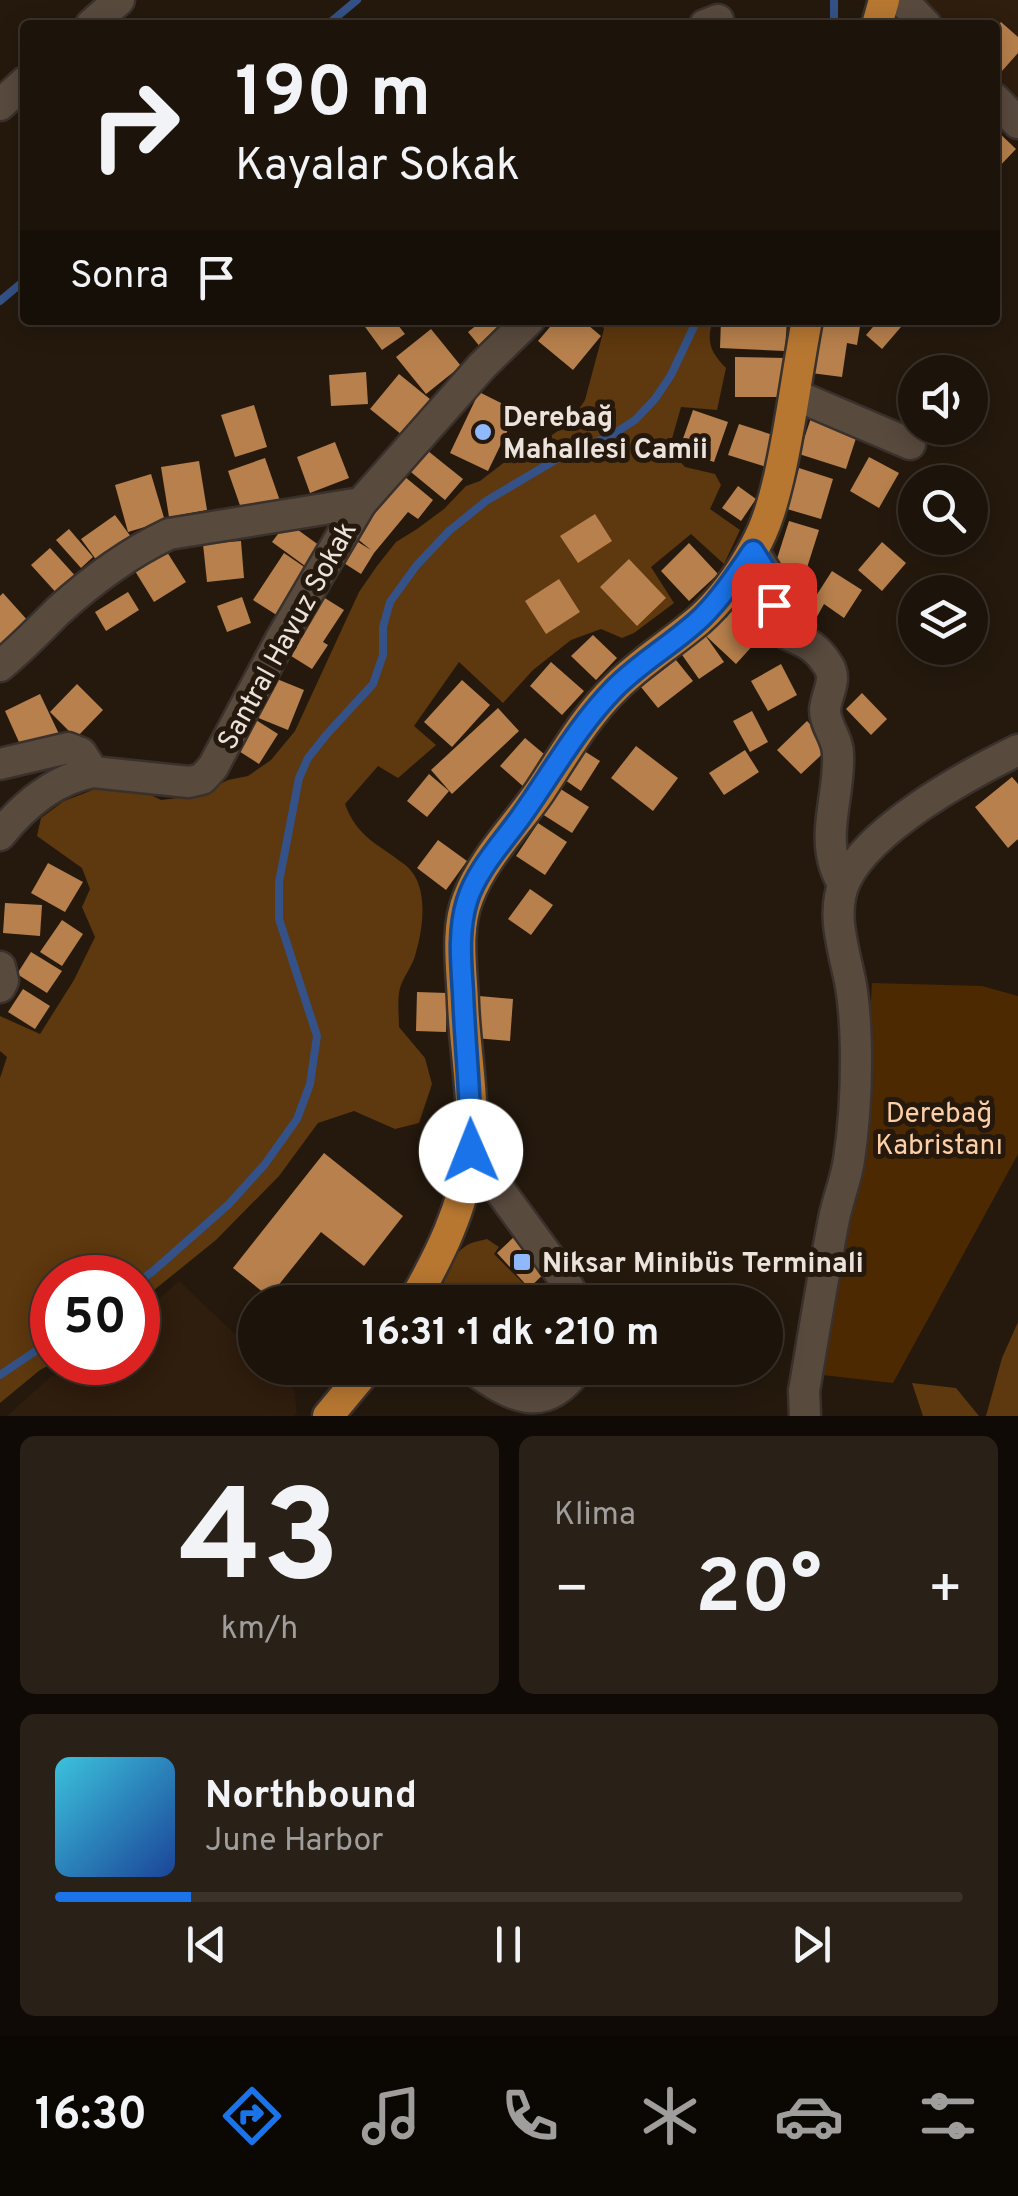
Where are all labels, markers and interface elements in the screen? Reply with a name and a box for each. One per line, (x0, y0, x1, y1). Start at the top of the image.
text: 190 m (235, 52, 431, 141)
icon: right (70, 60, 200, 190)
text: Kayalar Sokak (235, 139, 520, 196)
icon: arrive (189, 250, 244, 305)
text: Sonra (70, 253, 169, 302)
map controls (898, 355, 988, 665)
button: sound (898, 355, 988, 445)
place label: Derebağ Mahallesi Camii (503, 401, 708, 469)
marker: Derebağ Mahallesi Camii (472, 421, 494, 443)
button: search (898, 465, 988, 555)
street label: Santral Havuz Sokak (211, 516, 366, 757)
pin (732, 563, 817, 648)
button: layers (898, 575, 988, 665)
icon: arrive (747, 578, 802, 633)
park label: Derebağ Kabristanı (875, 1097, 1003, 1165)
position arrow (419, 1099, 523, 1203)
place label: Niksar Minibüs Terminali (542, 1247, 864, 1283)
marker: Niksar Minibüs Terminali (511, 1251, 533, 1273)
speed limit sign: 50 (30, 1255, 160, 1385)
text: 16:31 · 1 dk · 210 m (362, 1310, 659, 1359)
text: 43 (179, 1462, 340, 1627)
text: Klima (554, 1496, 636, 1536)
text: 20° (695, 1544, 822, 1639)
text: − (554, 1557, 589, 1627)
text: + (928, 1557, 963, 1627)
text: km/h (221, 1610, 298, 1650)
text: Northbound (205, 1773, 417, 1822)
text: June Harbor (205, 1822, 384, 1862)
icon: previous (179, 1917, 234, 1972)
icon: pause (481, 1917, 536, 1972)
icon: next (784, 1917, 839, 1972)
icon: directions (217, 2081, 287, 2151)
icon: music (356, 2081, 426, 2151)
icon: phone (495, 2081, 565, 2151)
icon: climate (635, 2081, 705, 2151)
icon: car (774, 2081, 844, 2151)
icon: filters (913, 2081, 983, 2151)
text: 16:30 (35, 2088, 147, 2145)

